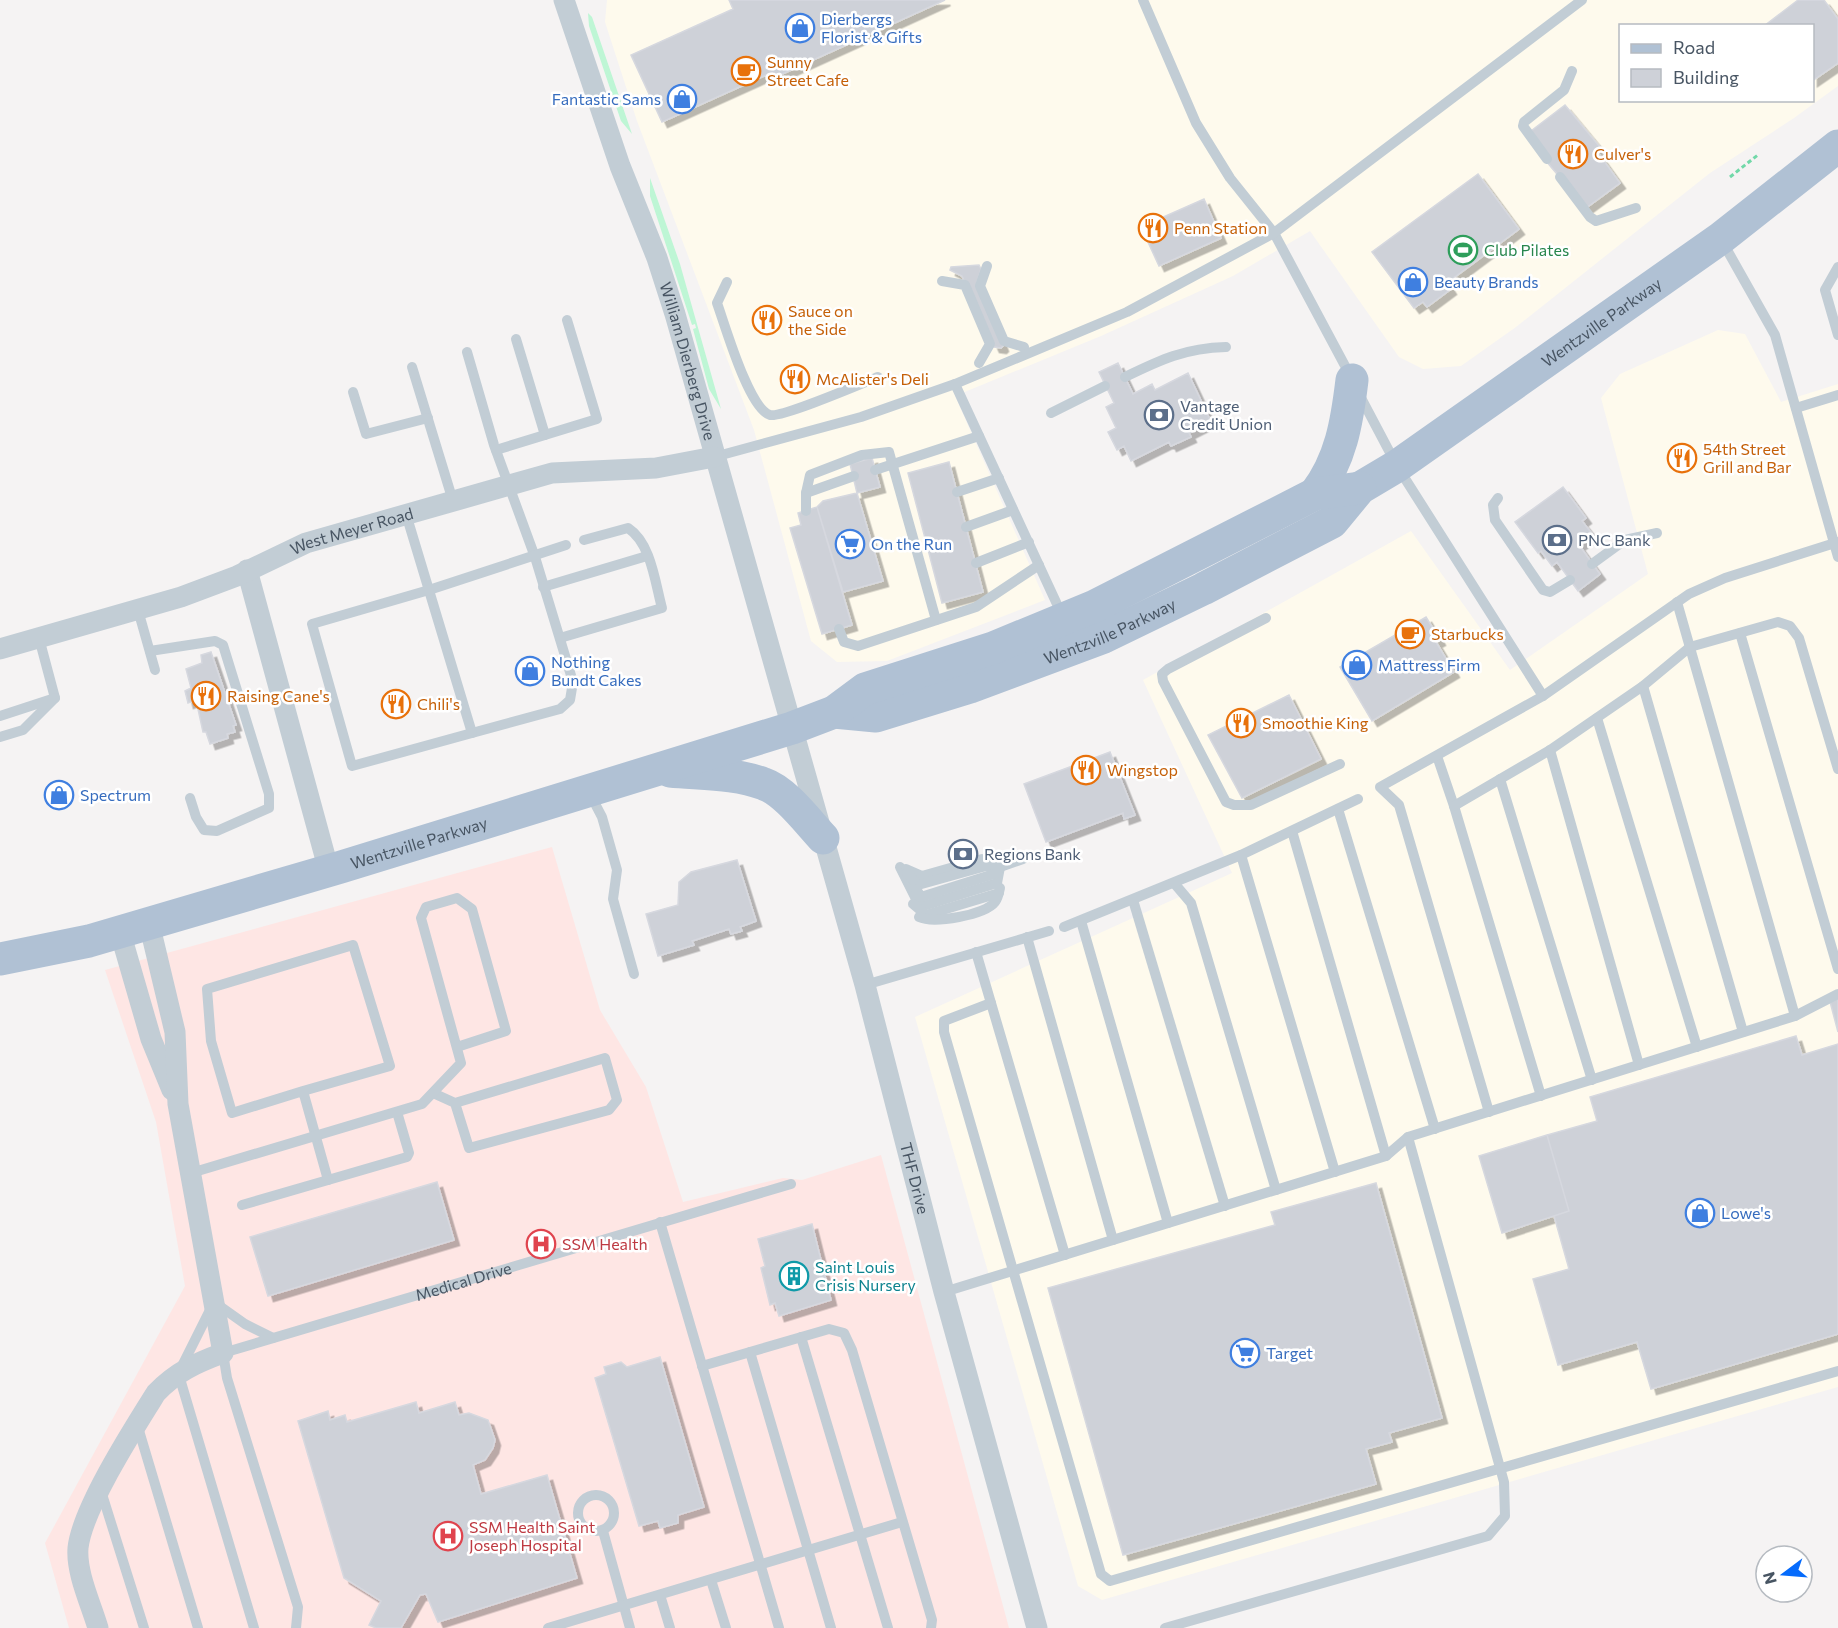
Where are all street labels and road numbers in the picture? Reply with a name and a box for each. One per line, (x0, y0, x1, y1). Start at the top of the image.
street label: Wentzville Parkway (1538, 273, 1665, 370)
street label: William Dierberg Drive (656, 279, 720, 442)
street label: West Meyer Road (287, 503, 415, 558)
street label: Wentzville Parkway (1041, 594, 1178, 668)
street label: Wentzville Parkway (348, 813, 489, 872)
street label: THF Drive (897, 1140, 934, 1216)
street label: Medical Drive (413, 1258, 514, 1304)

